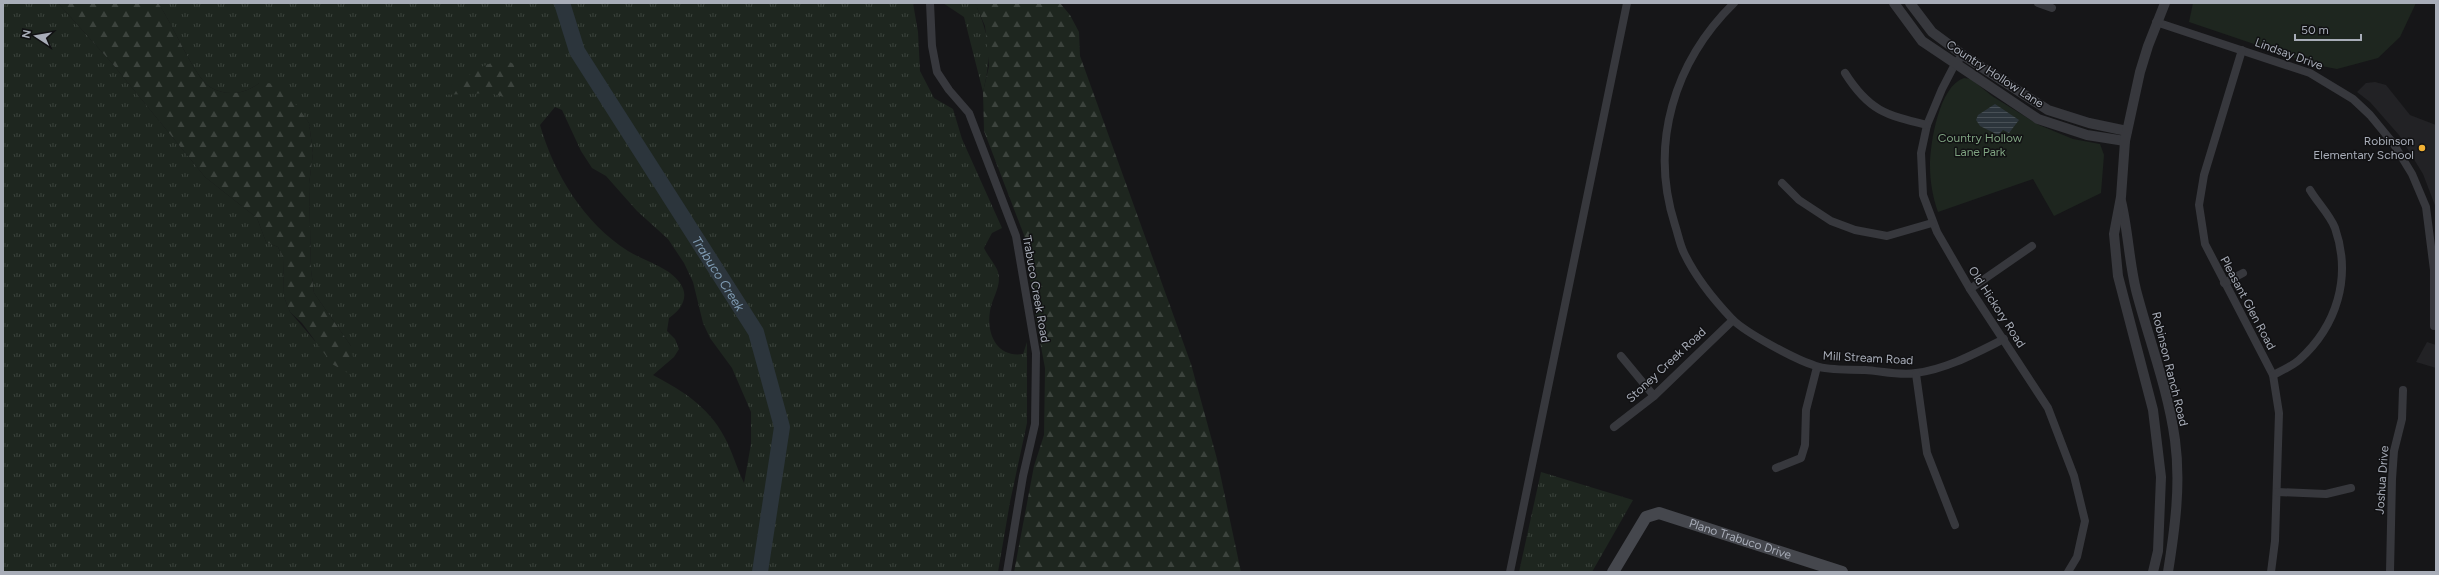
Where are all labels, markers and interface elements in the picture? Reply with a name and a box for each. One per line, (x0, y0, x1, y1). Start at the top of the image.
north arrow (16, 16, 56, 56)
scale bar (2295, 16, 2361, 42)
text: 50 m (2301, 23, 2329, 37)
text: N (19, 29, 34, 40)
street label: Lindsay Drive (2253, 35, 2325, 73)
street label: Country Hollow Lane (1944, 37, 2047, 111)
park label: Country Hollow Lane Park (1938, 131, 2023, 159)
place label: Robinson Elementary School (2313, 134, 2414, 162)
marker: Robinson Elementary School (2417, 143, 2427, 153)
water label: Trabuco Creek (689, 233, 748, 314)
street label: Trabuco Creek Road (1020, 234, 1052, 344)
street label: Pleasant Glen Road (2217, 254, 2279, 352)
street label: Old Hickory Road (1966, 264, 2028, 350)
street label: Robinson Ranch Road (2149, 310, 2191, 428)
street label: Stoney Creek Road (1623, 325, 1709, 405)
street label: Mill Stream Road (1822, 349, 1914, 367)
street label: Joshua Drive (2373, 445, 2391, 515)
street label: Plano Trabuco Drive (1687, 516, 1793, 562)

